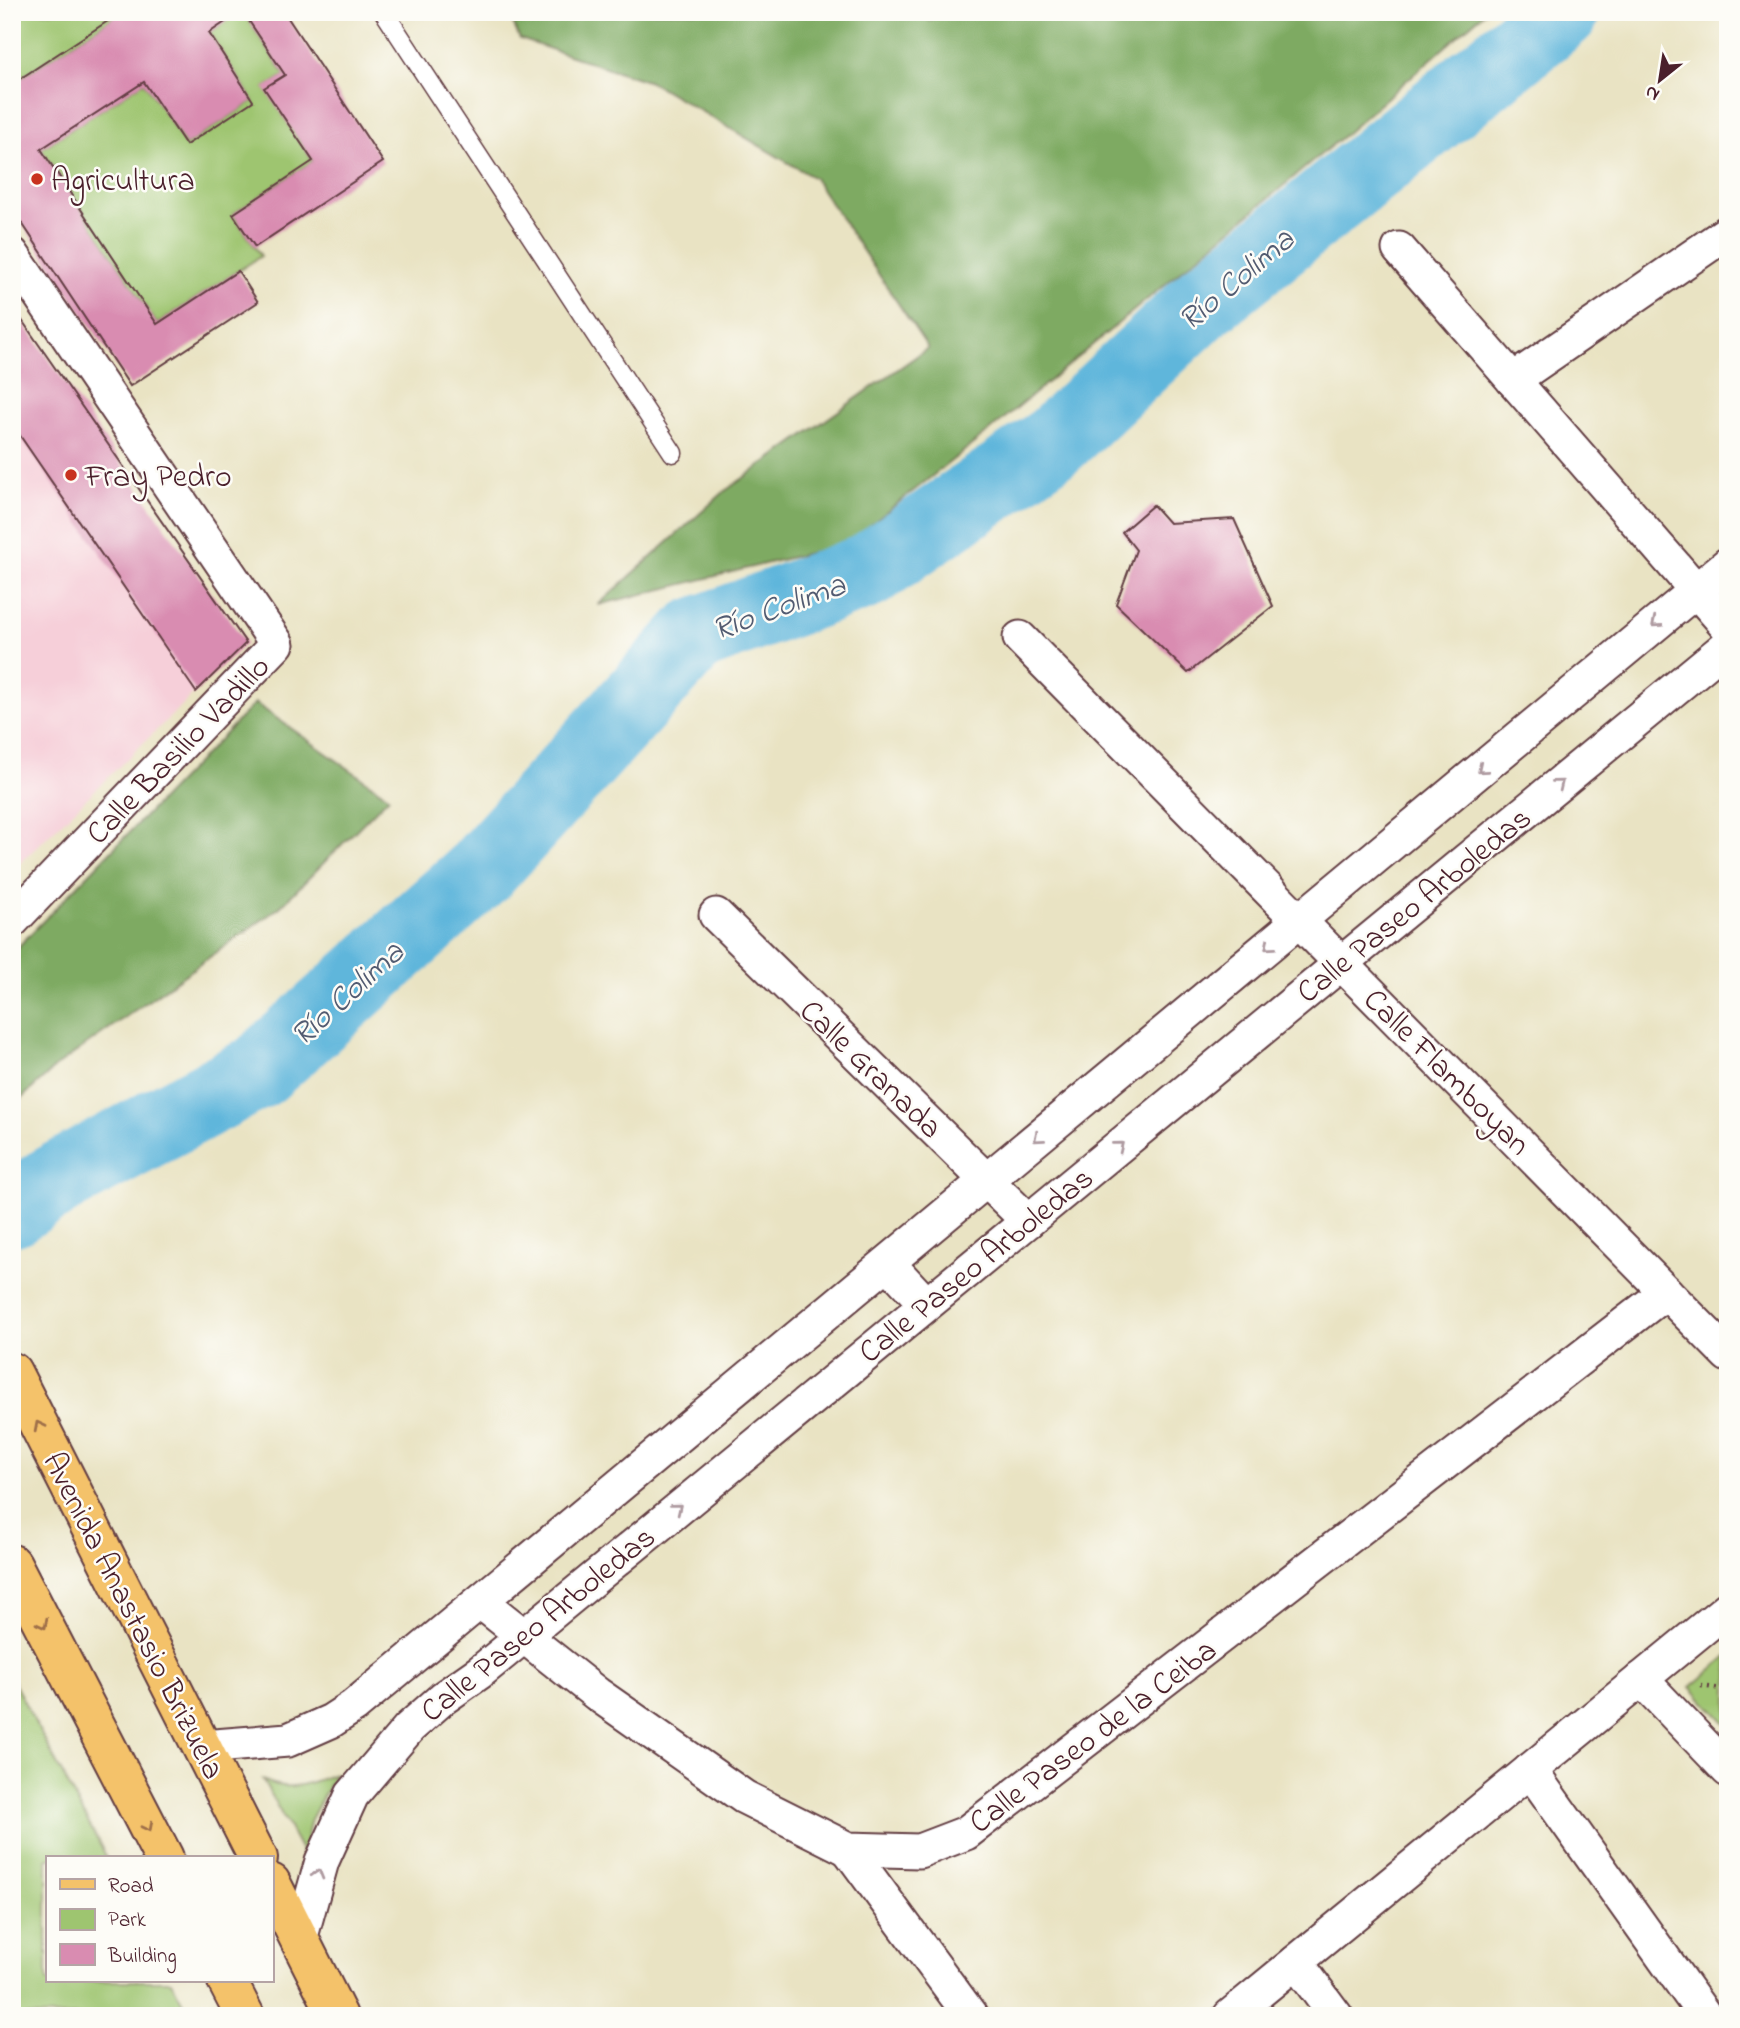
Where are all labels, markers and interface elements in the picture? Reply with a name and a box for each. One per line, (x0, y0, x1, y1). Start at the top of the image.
north arrow (1624, 46, 1694, 116)
text: N (1640, 78, 1665, 107)
place label: Agricultura (51, 159, 195, 206)
marker: Agricultura (29, 171, 45, 187)
water label: Río Colima (1169, 217, 1307, 344)
place label: Fray Pedro (84, 455, 232, 502)
marker: Fray Pedro (63, 467, 79, 483)
water label: Río Colima (706, 562, 854, 655)
one-way arrow (1652, 615, 1665, 627)
street label: Calle Basilio Vadillo (76, 646, 283, 857)
one-way arrow (1477, 760, 1489, 773)
one-way arrow (1551, 780, 1564, 792)
street label: Calle Paseo Arboledas (1288, 797, 1543, 1016)
water label: Río Colima (281, 930, 417, 1059)
one-way arrow (1265, 937, 1277, 950)
street label: Calle Flamboyan (1351, 979, 1540, 1168)
street label: Calle Granada (787, 990, 952, 1151)
one-way arrow (1033, 1130, 1046, 1142)
one-way arrow (1111, 1142, 1123, 1155)
street label: Calle Paseo Arboledas (850, 1157, 1105, 1376)
one-way arrow (34, 1421, 48, 1433)
street label: Avenida Anastasio Brizuela (29, 1445, 235, 1788)
one-way arrow (669, 1504, 682, 1516)
street label: Calle Paseo Arboledas (412, 1516, 667, 1735)
one-way arrow (35, 1617, 49, 1630)
street label: Calle Paseo de la Ceiba (960, 1629, 1228, 1847)
one-way arrow (139, 1820, 153, 1832)
legend (46, 1856, 273, 1982)
one-way arrow (310, 1869, 325, 1881)
text: Road (108, 1872, 154, 1902)
text: Park (108, 1906, 147, 1936)
text: Building (107, 1942, 177, 1974)

